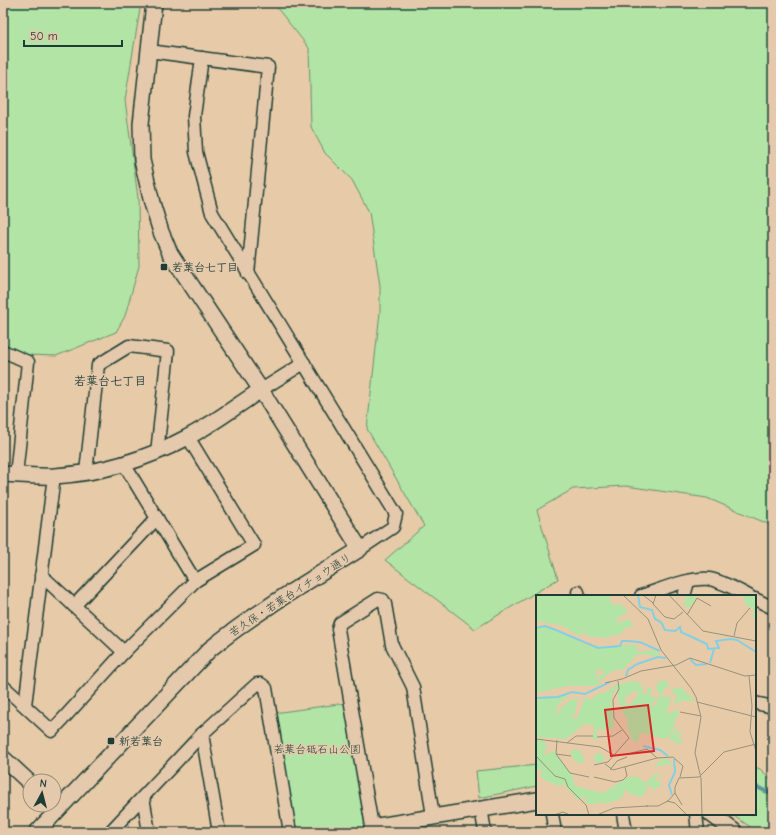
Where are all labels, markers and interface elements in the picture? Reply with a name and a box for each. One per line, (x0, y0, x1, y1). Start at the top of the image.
scale bar (24, 22, 122, 48)
text: 50 m (30, 29, 58, 43)
place label: 若葉台七丁目 (172, 261, 238, 274)
marker: 若葉台七丁目 (159, 262, 169, 272)
district label: 若葉台七丁目 (74, 374, 146, 388)
street label: 苦久保・若葉台イチョウ通り (226, 551, 354, 639)
inset map (536, 595, 756, 815)
place label: 新若葉台 (119, 735, 163, 748)
marker: 新若葉台 (106, 736, 116, 746)
park label: 若葉台砥石山公園 (273, 743, 361, 756)
north arrow (22, 773, 62, 813)
text: N (39, 777, 48, 790)

